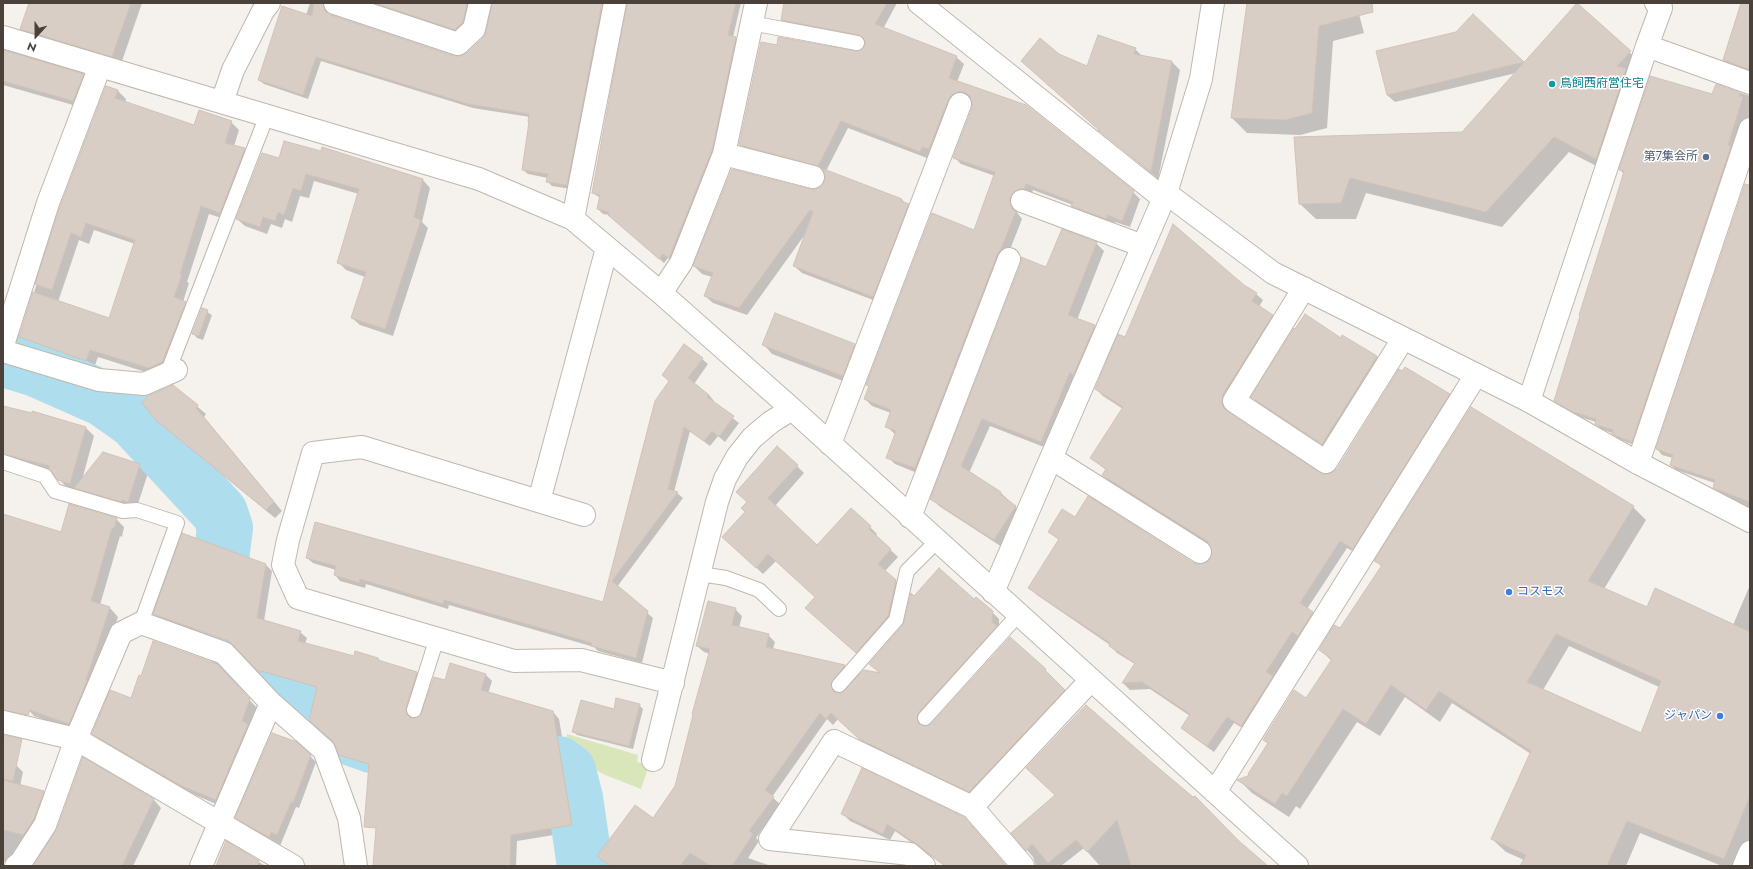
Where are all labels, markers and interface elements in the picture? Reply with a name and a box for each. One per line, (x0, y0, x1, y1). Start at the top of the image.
north arrow (16, 16, 56, 56)
text: N (25, 38, 39, 56)
place label: 鳥飼西府営住宅 (1560, 77, 1644, 91)
marker: 鳥飼西府営住宅 (1547, 79, 1557, 89)
place label: 第7集会所 (1644, 150, 1698, 164)
marker: 第7集会所 (1701, 152, 1711, 162)
place label: コスモス (1517, 585, 1565, 599)
marker: コスモス (1504, 587, 1514, 597)
place label: ジャパン (1664, 709, 1712, 723)
marker: ジャパン (1715, 711, 1725, 721)

